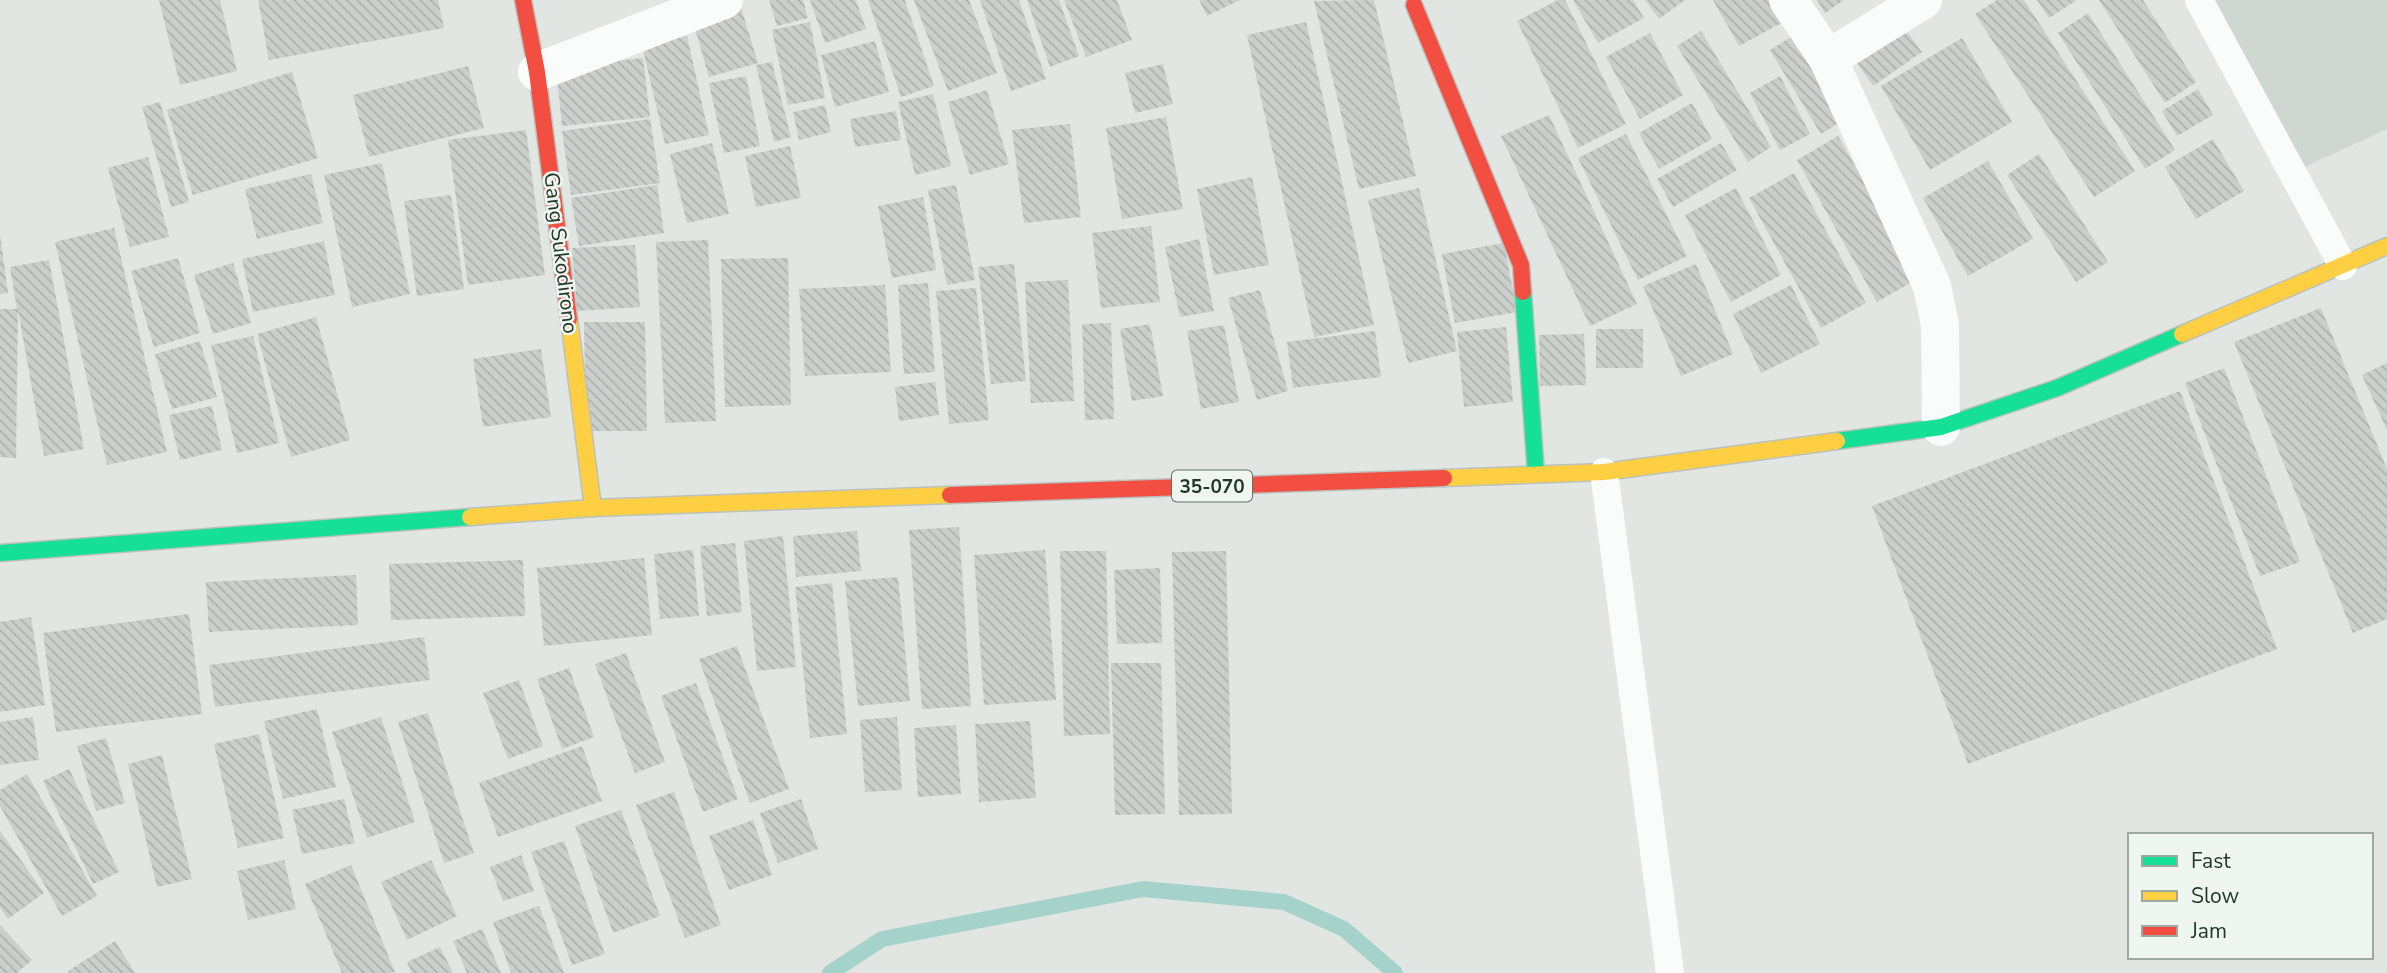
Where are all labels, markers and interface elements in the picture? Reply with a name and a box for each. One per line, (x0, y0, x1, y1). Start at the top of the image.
street label: Gang Sukodirono (537, 171, 585, 335)
road number: 35-070 (1172, 471, 1252, 502)
legend (2128, 833, 2373, 959)
text: Fast (2191, 847, 2231, 875)
text: Slow (2191, 882, 2240, 910)
text: Jam (2190, 917, 2227, 945)

